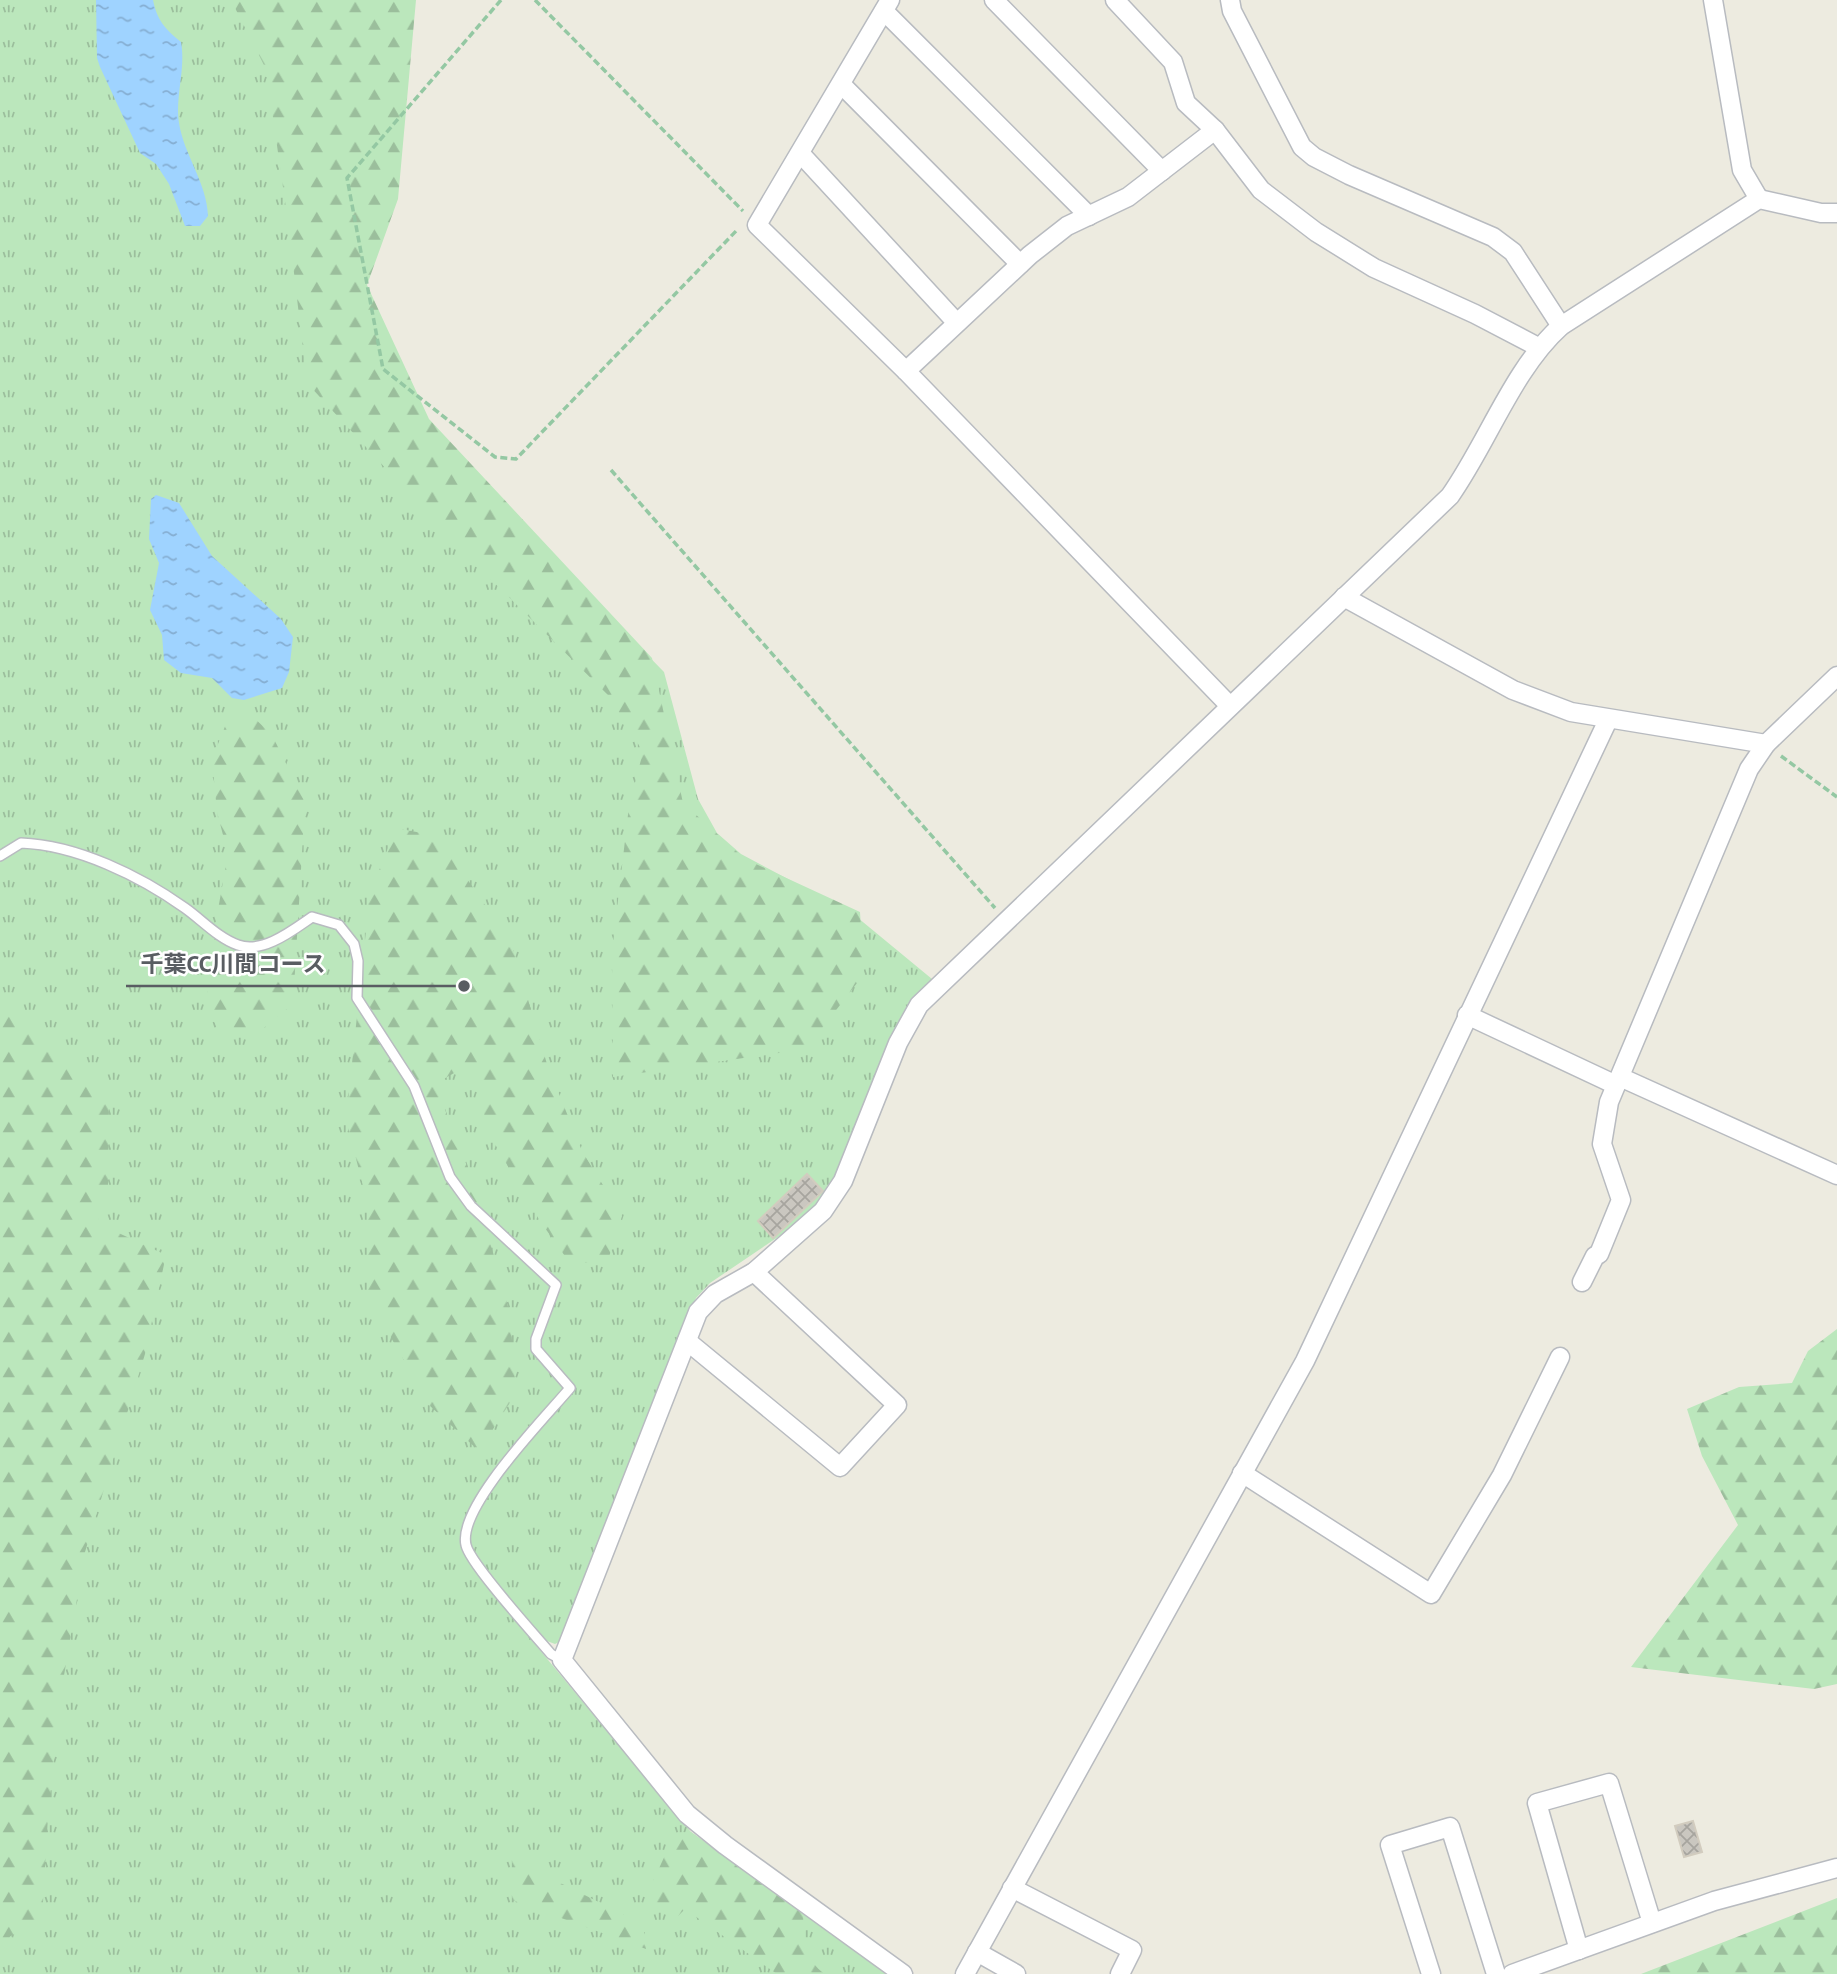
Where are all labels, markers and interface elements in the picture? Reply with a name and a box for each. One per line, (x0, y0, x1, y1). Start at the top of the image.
callout: 千葉CC川間コース (126, 942, 340, 986)
text: 千葉CC川間コース (141, 949, 325, 978)

